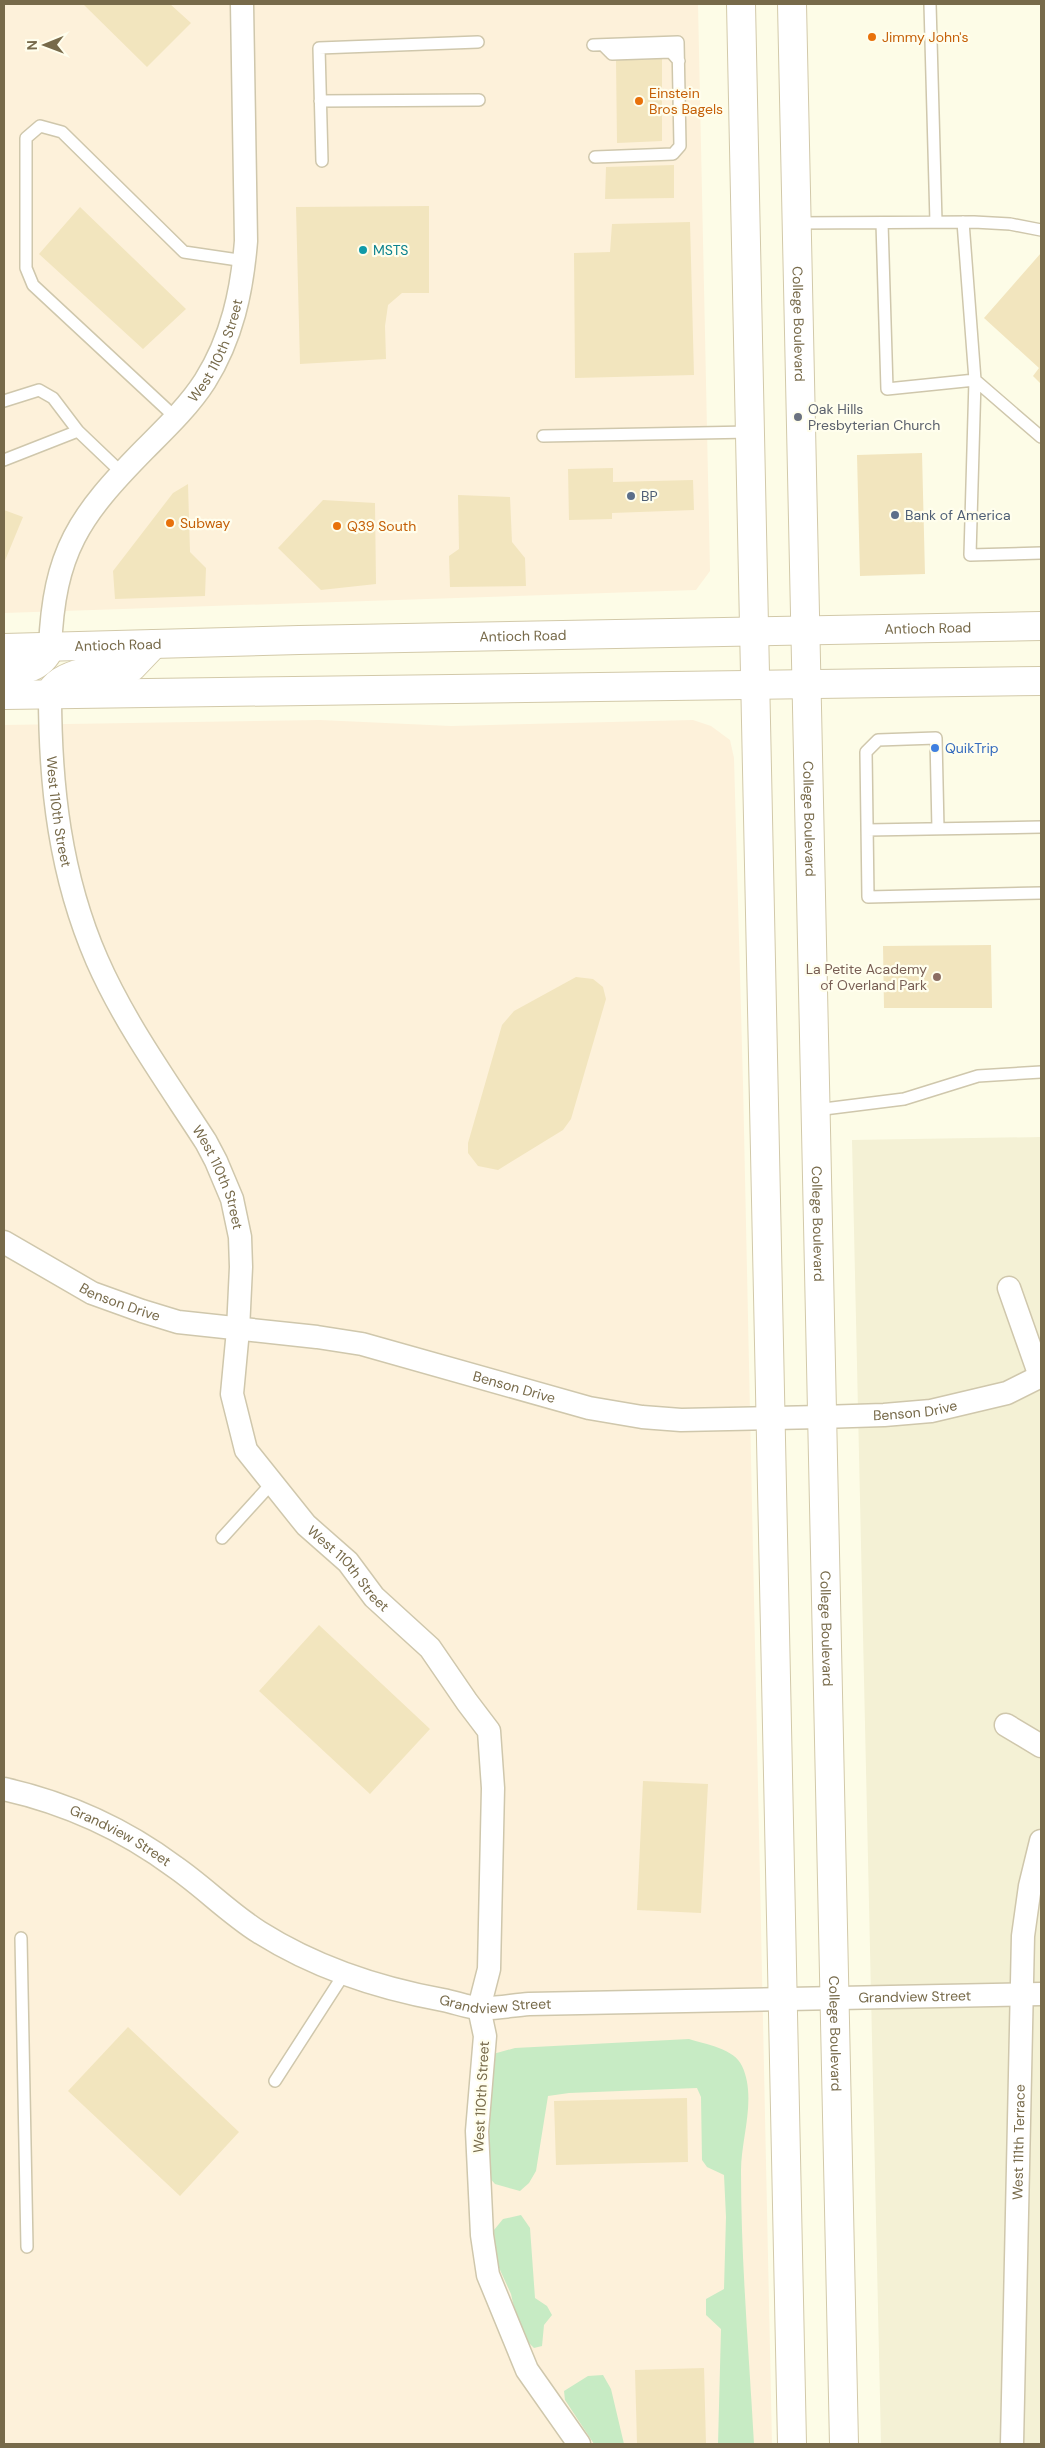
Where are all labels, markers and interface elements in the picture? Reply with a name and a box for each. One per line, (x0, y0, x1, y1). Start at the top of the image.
north arrow (20, 20, 70, 70)
place label: Jimmy John's (882, 28, 969, 46)
marker: Jimmy John's (866, 31, 878, 43)
text: N (23, 40, 41, 50)
place label: Einstein Bros Bagels (649, 84, 723, 118)
marker: Einstein Bros Bagels (633, 95, 645, 107)
place label: MSTS (373, 241, 408, 259)
marker: MSTS (357, 244, 369, 256)
street label: College Boulevard (789, 266, 809, 382)
street label: West 110th Street (184, 297, 246, 406)
place label: Oak Hills Presbyterian Church (808, 400, 940, 434)
marker: Oak Hills Presbyterian Church (792, 411, 804, 423)
place label: BP (641, 487, 658, 505)
marker: BP (625, 490, 637, 502)
place label: Bank of America (905, 506, 1011, 524)
marker: Bank of America (889, 509, 901, 521)
place label: Subway (180, 514, 230, 532)
marker: Subway (164, 517, 176, 529)
place label: Q39 South (347, 517, 416, 535)
marker: Q39 South (331, 520, 343, 532)
street label: Antioch Road (884, 618, 971, 638)
street label: Antioch Road (479, 626, 566, 646)
street label: Antioch Road (74, 635, 162, 655)
place label: QuikTrip (945, 739, 999, 757)
marker: QuikTrip (929, 742, 941, 754)
street label: West 110th Street (43, 755, 76, 869)
street label: College Boulevard (799, 761, 820, 877)
place label: La Petite Academy of Overland Park (806, 960, 927, 994)
marker: La Petite Academy of Overland Park (931, 971, 943, 983)
street label: West 110th Street (188, 1122, 247, 1231)
street label: College Boulevard (808, 1166, 828, 1282)
street label: Benson Drive (76, 1279, 162, 1325)
street label: Benson Drive (471, 1367, 558, 1407)
street label: Benson Drive (873, 1396, 959, 1424)
street label: West 110th Street (304, 1521, 393, 1615)
street label: College Boulevard (816, 1571, 837, 1687)
street label: Grandview Street (67, 1801, 175, 1870)
street label: College Boulevard (825, 1975, 845, 2092)
street label: Grandview Street (858, 1986, 971, 2007)
street label: Grandview Street (438, 1990, 551, 2017)
street label: West 110th Street (469, 2041, 493, 2153)
street label: West 111th Terrace (1008, 2084, 1029, 2200)

